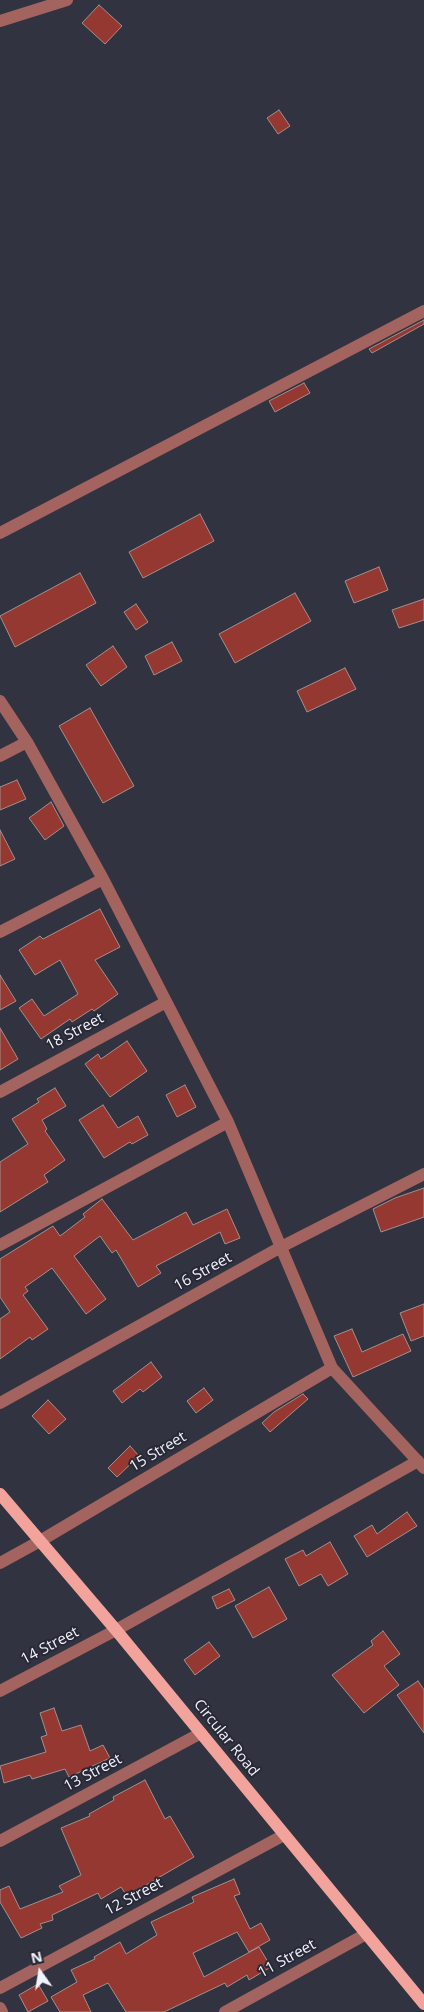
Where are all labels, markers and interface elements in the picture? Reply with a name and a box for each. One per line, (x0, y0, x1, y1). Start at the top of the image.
street label: 18 Street (43, 1009, 107, 1055)
street label: 16 Street (171, 1249, 235, 1295)
street label: 15 Street (126, 1428, 190, 1476)
street label: 14 Street (18, 1623, 82, 1669)
street label: Circular Road (190, 1696, 262, 1780)
street label: 13 Street (61, 1750, 125, 1796)
street label: 12 Street (102, 1874, 166, 1920)
street label: 11 Street (255, 1936, 319, 1982)
text: N (29, 1946, 44, 1967)
north arrow (15, 1947, 65, 1997)

